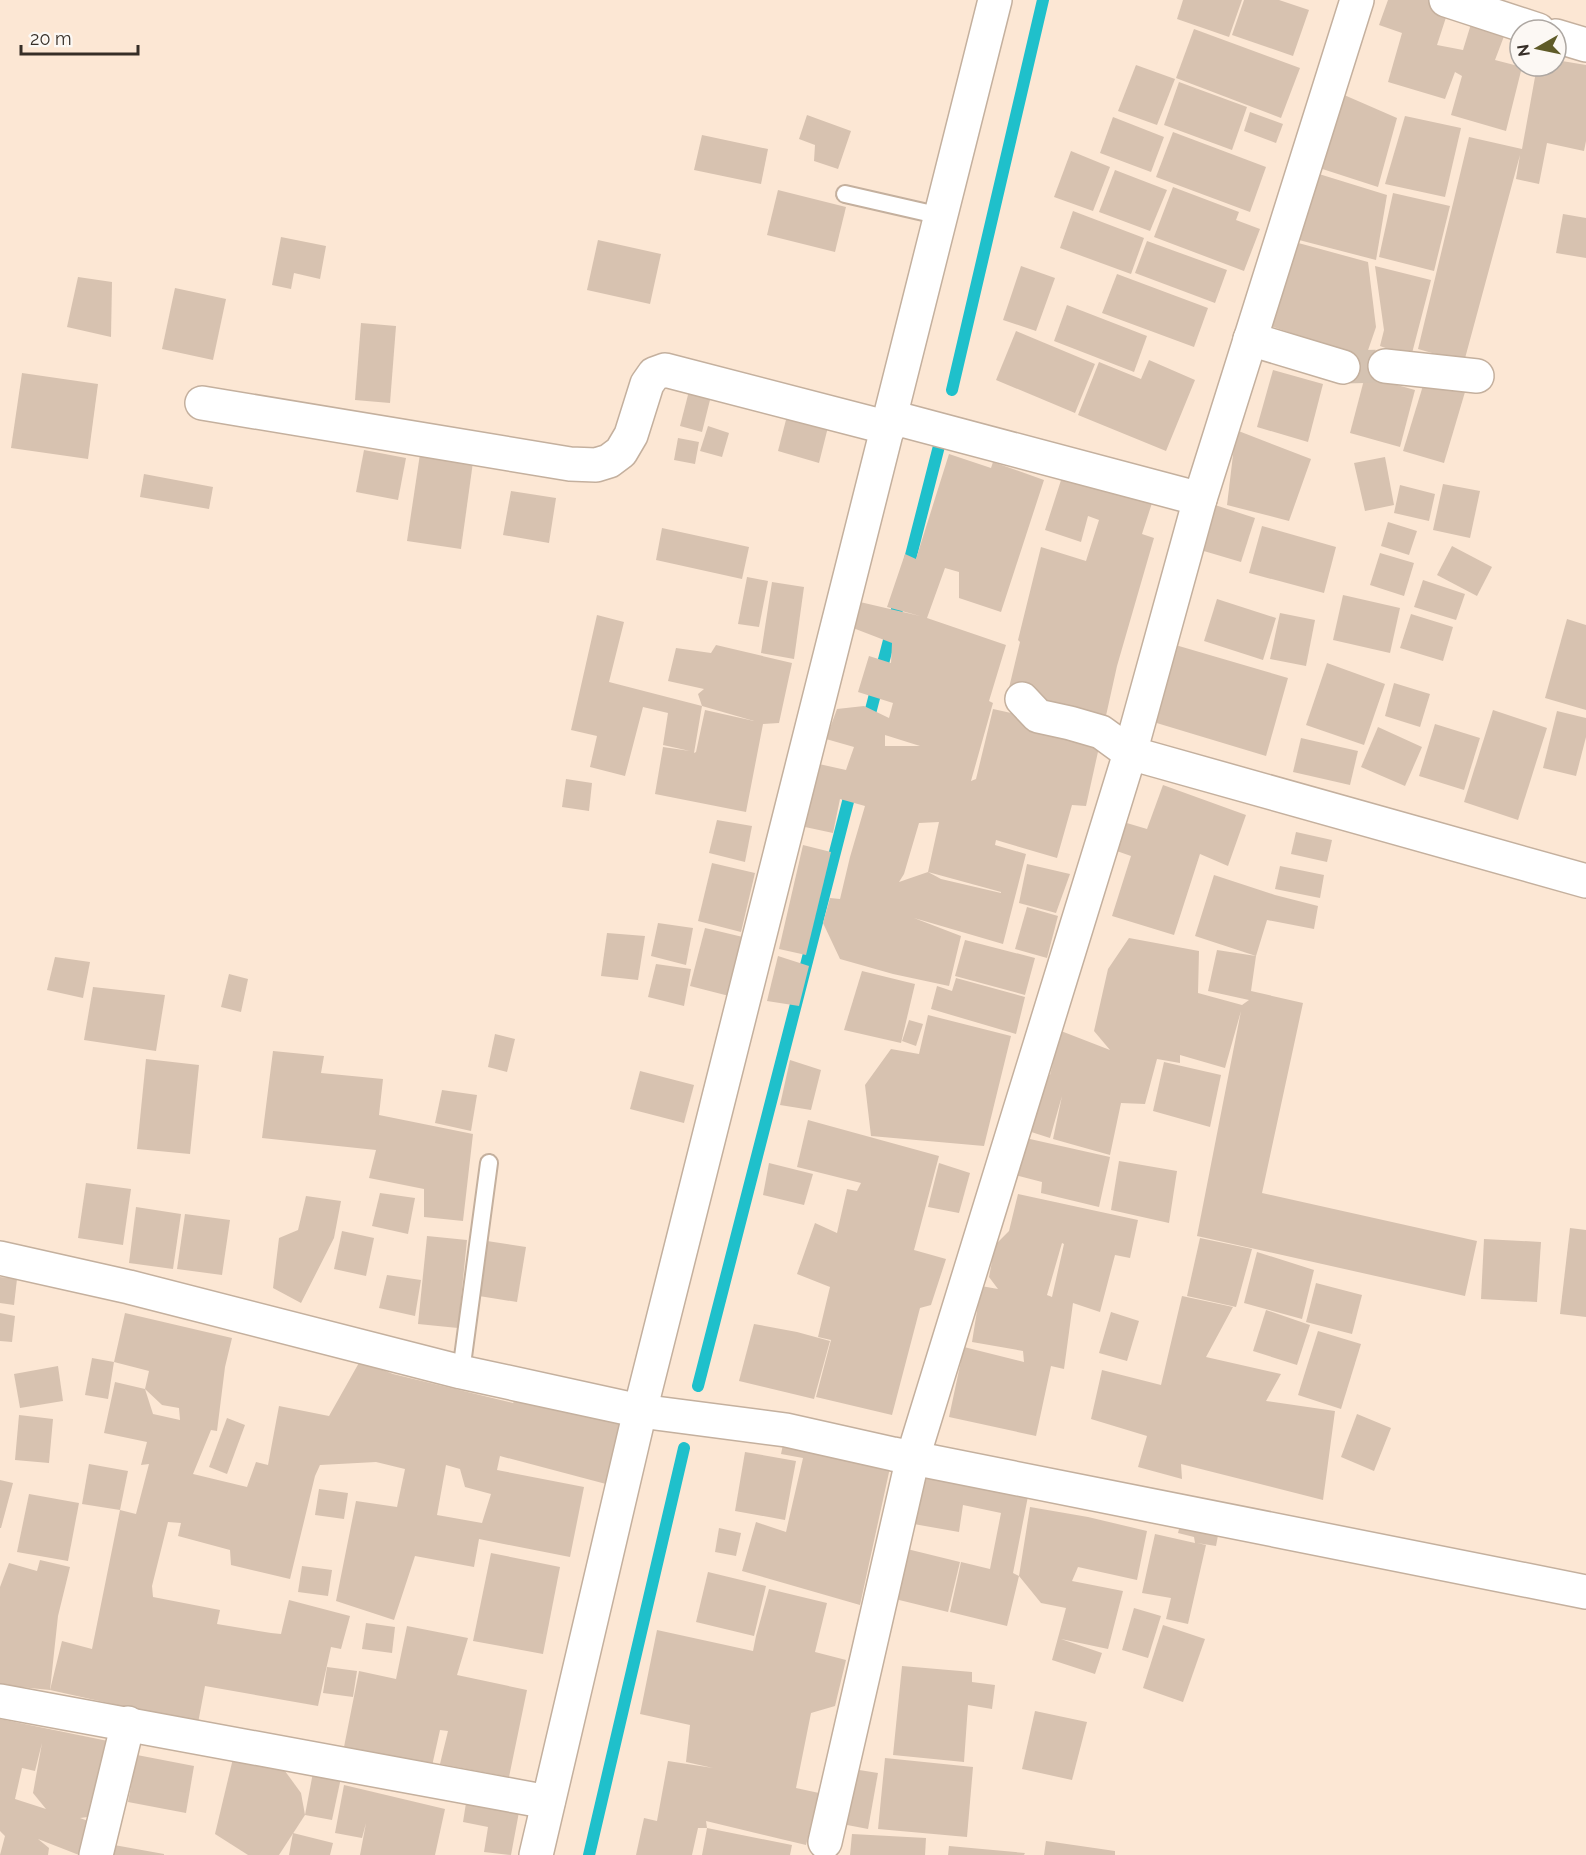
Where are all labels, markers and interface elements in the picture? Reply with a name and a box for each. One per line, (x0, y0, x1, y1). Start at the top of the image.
scale bar (21, 18, 138, 56)
north arrow (1508, 18, 1568, 78)
text: 20 m (30, 28, 72, 49)
text: N (1513, 43, 1534, 58)

